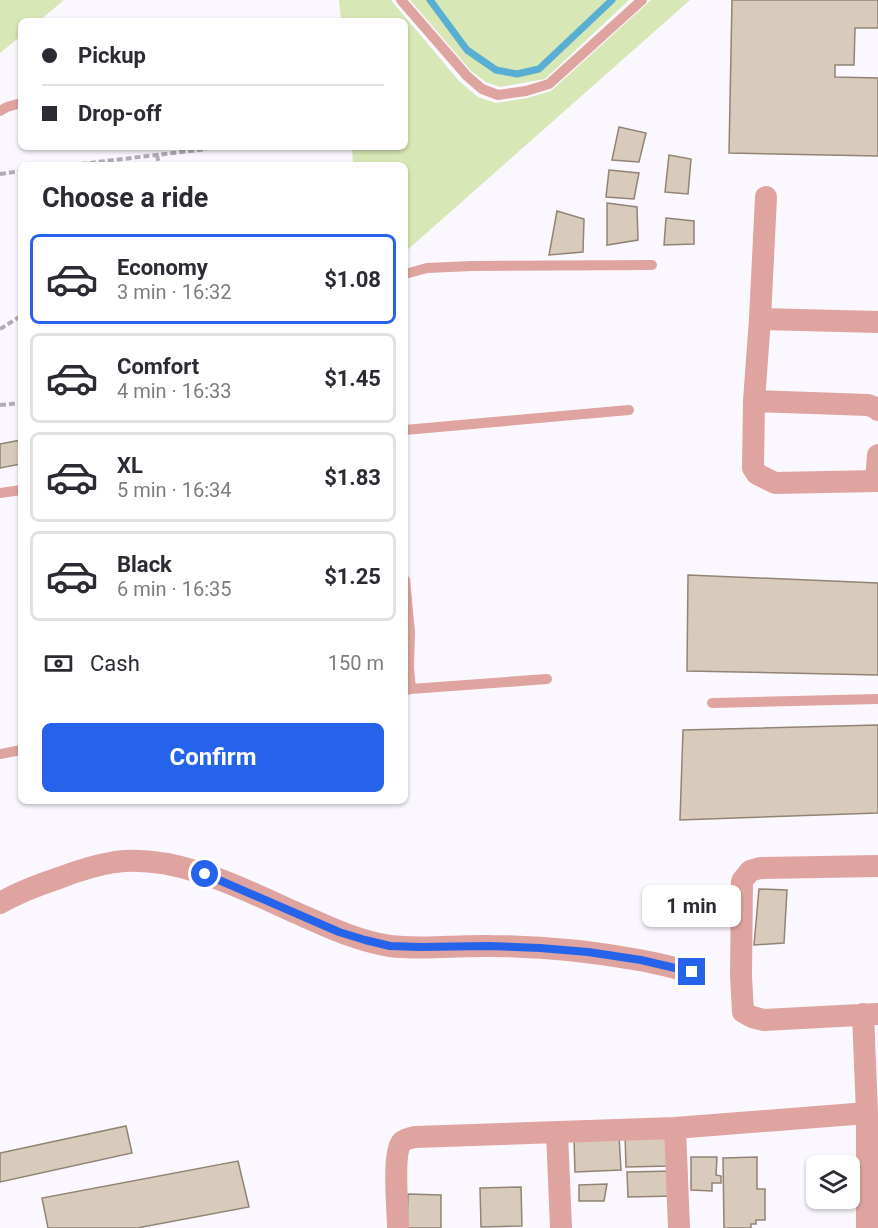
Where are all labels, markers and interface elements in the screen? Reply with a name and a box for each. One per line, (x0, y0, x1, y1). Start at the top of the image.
text: Pickup (78, 43, 146, 68)
text: Drop-off (78, 101, 162, 126)
text: Choose a ride (42, 182, 208, 214)
icon: car (45, 252, 99, 306)
text: Economy (117, 255, 208, 280)
text: $1.08 (324, 267, 381, 292)
text: 3 min · 16:32 (117, 280, 232, 304)
icon: car (45, 351, 99, 405)
text: Comfort (117, 354, 199, 379)
text: $1.45 (324, 366, 381, 391)
text: 4 min · 16:33 (117, 379, 232, 403)
icon: car (45, 450, 99, 504)
text: XL (117, 453, 143, 478)
text: $1.83 (324, 465, 381, 490)
text: 5 min · 16:34 (117, 478, 232, 502)
icon: car (45, 549, 99, 603)
text: Black (117, 552, 172, 577)
text: $1.25 (324, 564, 381, 589)
text: 6 min · 16:35 (117, 577, 232, 601)
icon: cash (42, 647, 75, 680)
text: Cash (90, 651, 140, 676)
text: 150 m (328, 651, 384, 675)
button: Confirm (42, 723, 384, 792)
route start (191, 860, 218, 887)
callout: 1 min (642, 885, 742, 927)
text: 1 min (666, 894, 717, 918)
route end (678, 958, 705, 985)
map controls (806, 1155, 860, 1209)
button: layers (806, 1155, 860, 1209)

